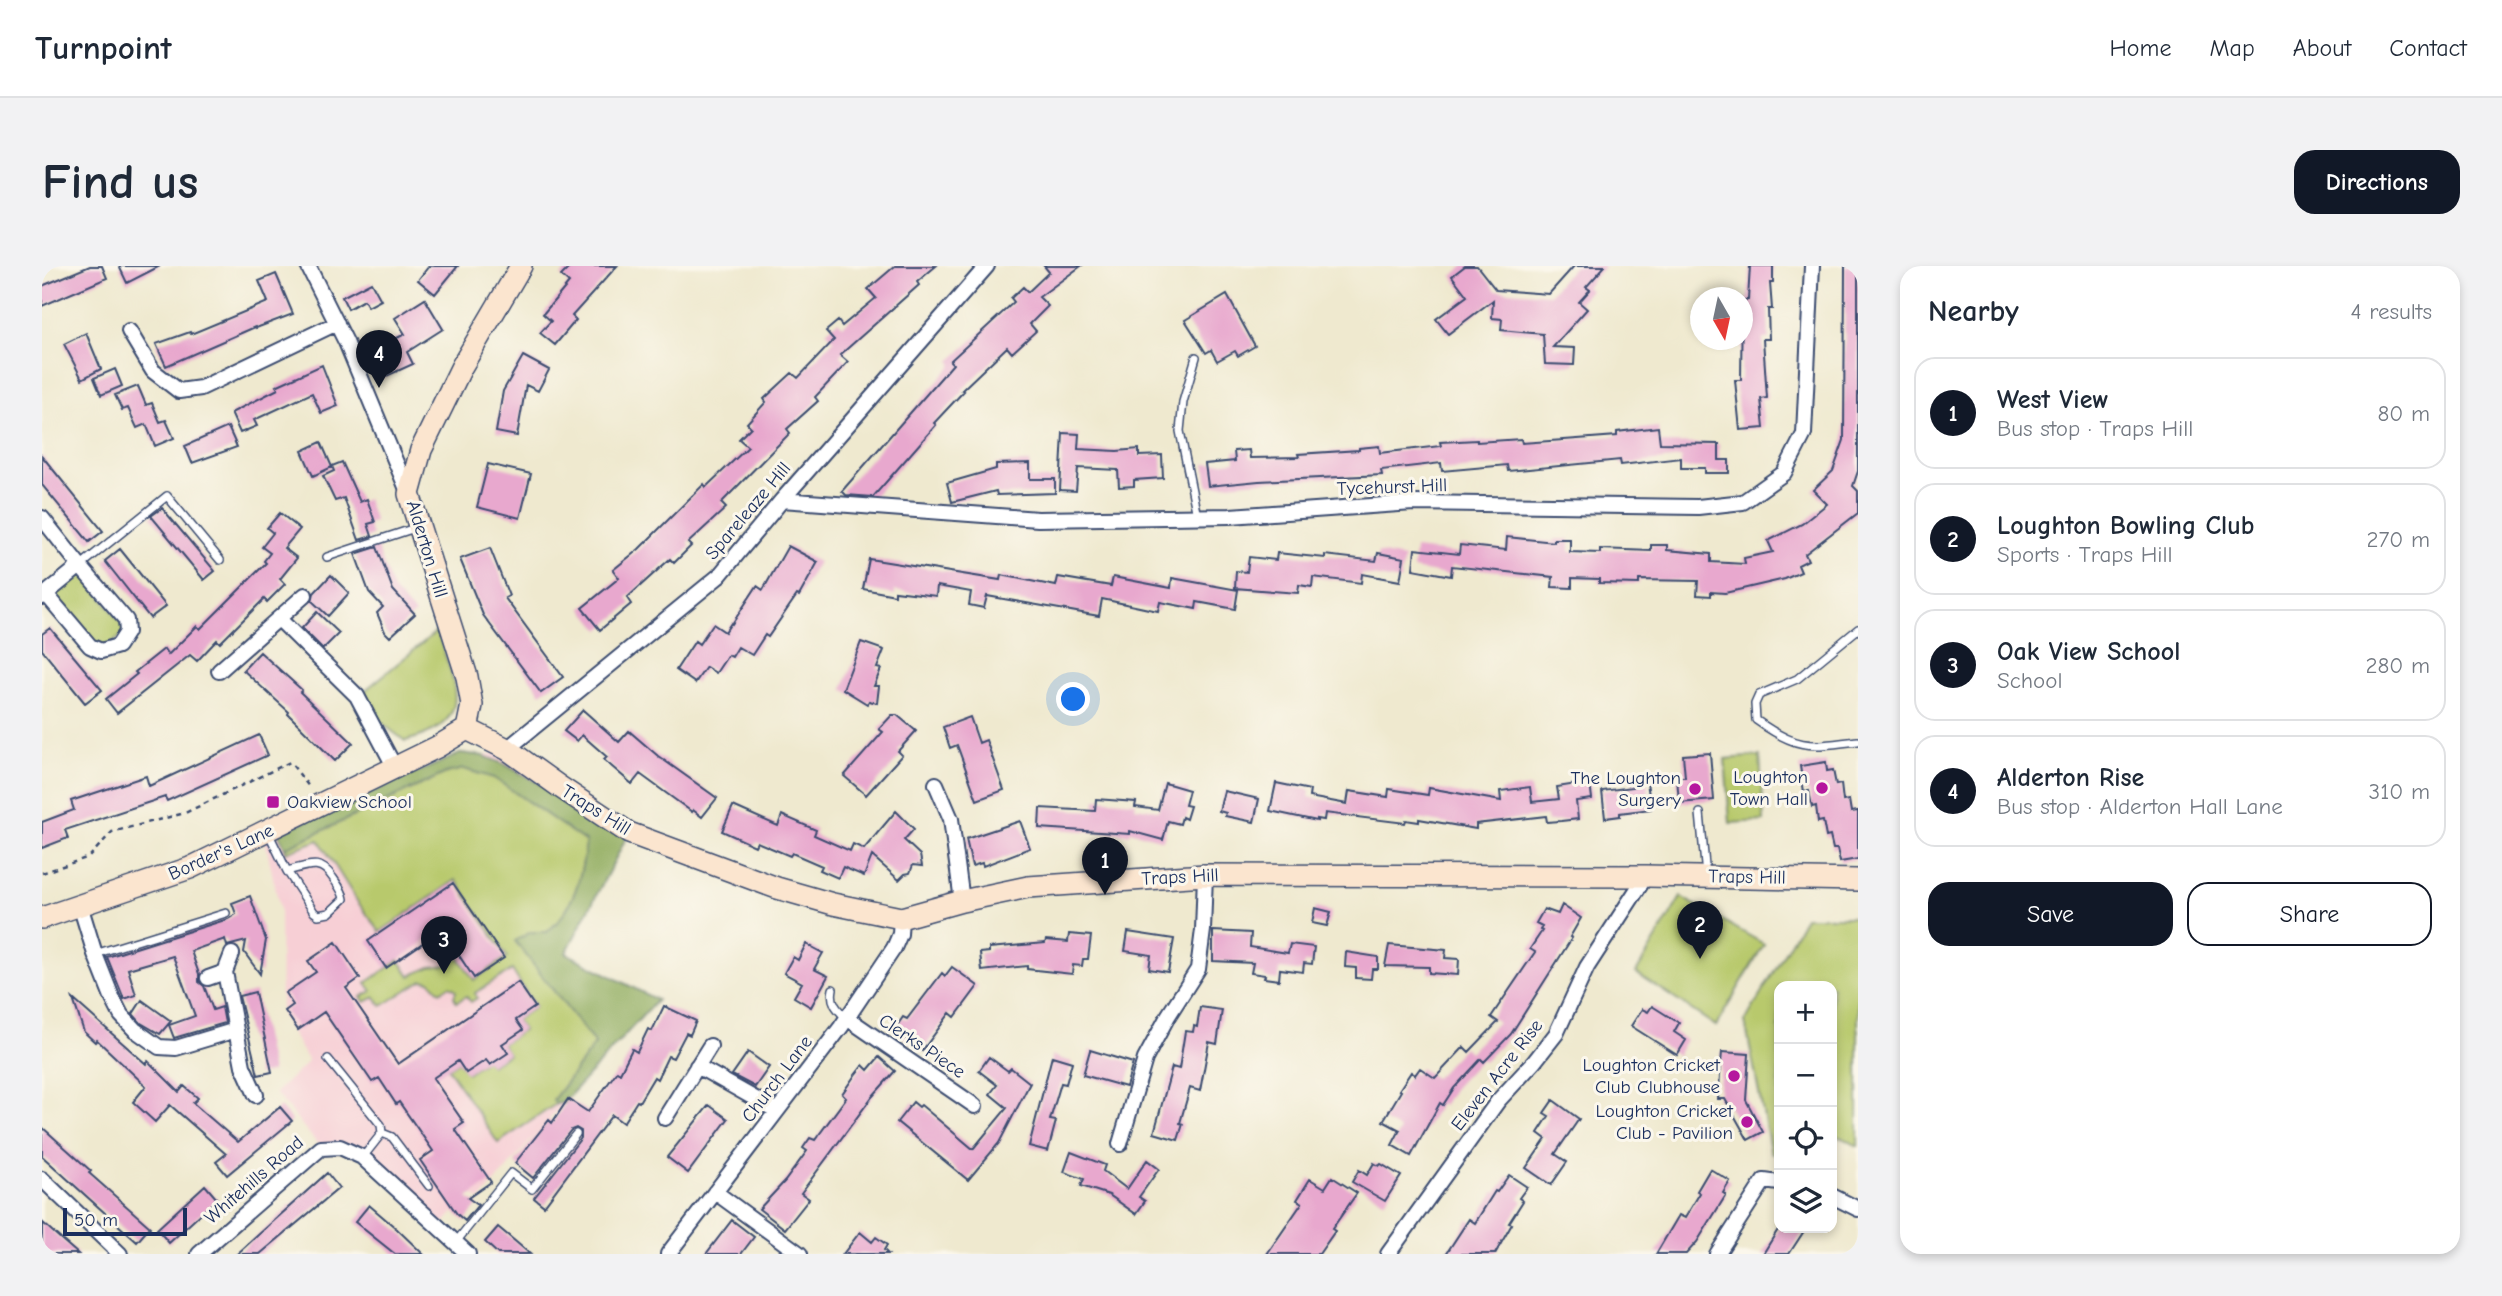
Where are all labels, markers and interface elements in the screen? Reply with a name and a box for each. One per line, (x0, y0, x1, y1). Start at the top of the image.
text: Turnpoint (35, 29, 172, 67)
text: Home (2110, 34, 2171, 62)
text: Map (2209, 34, 2255, 62)
text: About (2293, 34, 2351, 62)
text: Contact (2389, 34, 2467, 62)
button: Directions (2294, 150, 2460, 214)
text: Find us (42, 154, 198, 210)
north arrow (1690, 287, 1753, 350)
text: Nearby (1928, 294, 2019, 329)
text: 4 results (2350, 298, 2432, 325)
pin: 4 (356, 330, 402, 388)
text: West View (1997, 385, 2109, 415)
text: 1 (1948, 400, 1958, 427)
text: 80 m (2377, 400, 2430, 427)
text: Bus stop · Traps Hill (1997, 415, 2193, 442)
street label: Spareleaze Hill (701, 458, 795, 564)
street label: Tycehurst Hill (1337, 474, 1447, 500)
street label: Alderton Hill (402, 498, 452, 600)
text: Loughton Bowling Club (1997, 511, 2254, 541)
text: 2 (1947, 526, 1959, 553)
text: 270 m (2366, 526, 2430, 553)
text: Sports · Traps Hill (1997, 541, 2173, 568)
text: Oak View School (1997, 637, 2180, 667)
text: 3 (1947, 652, 1959, 679)
text: 280 m (2365, 652, 2430, 679)
text: School (1997, 667, 2062, 694)
your location (1056, 682, 1090, 716)
text: Alderton Rise (1997, 763, 2144, 793)
place label: Loughton Town Hall (1730, 766, 1808, 810)
place label: The Loughton Surgery (1570, 767, 1682, 811)
text: 4 (1948, 778, 1958, 805)
text: 310 m (2369, 778, 2430, 805)
street label: Traps Hill (557, 780, 635, 840)
marker: Loughton Town Hall (1814, 780, 1830, 796)
marker: The Loughton Surgery (1687, 781, 1703, 797)
place label: Oakview School (287, 791, 412, 813)
text: Bus stop · Alderton Hall Lane (1997, 793, 2283, 820)
marker: Oakview School (265, 794, 281, 810)
street label: Border's Lane (165, 819, 277, 885)
pin: 1 (1082, 837, 1128, 895)
street label: Traps Hill (1141, 864, 1219, 890)
street label: Traps Hill (1708, 865, 1786, 889)
button: Save (1928, 882, 2173, 946)
button: Share (2187, 882, 2432, 946)
pin: 2 (1677, 901, 1723, 959)
pin: 3 (421, 916, 467, 974)
map controls (1774, 981, 1837, 1233)
button: + (1774, 981, 1837, 1044)
street label: Clerks Piece (875, 1009, 969, 1083)
street label: Eleven Acre Rise (1447, 1015, 1547, 1135)
street label: Church Lane (737, 1031, 817, 1127)
button: − (1774, 1044, 1837, 1107)
place label: Loughton Cricket Club Clubhouse (1583, 1054, 1721, 1098)
marker: Loughton Cricket Club Clubhouse (1726, 1068, 1742, 1084)
place label: Loughton Cricket Club - Pavilion (1596, 1100, 1734, 1144)
button: locate (1774, 1107, 1837, 1170)
marker: Loughton Cricket Club - Pavilion (1739, 1114, 1755, 1130)
street label: Whitehills Road (200, 1131, 308, 1229)
button: layers (1774, 1170, 1837, 1233)
scale bar (63, 1205, 187, 1237)
text: 50 m (74, 1209, 118, 1231)

